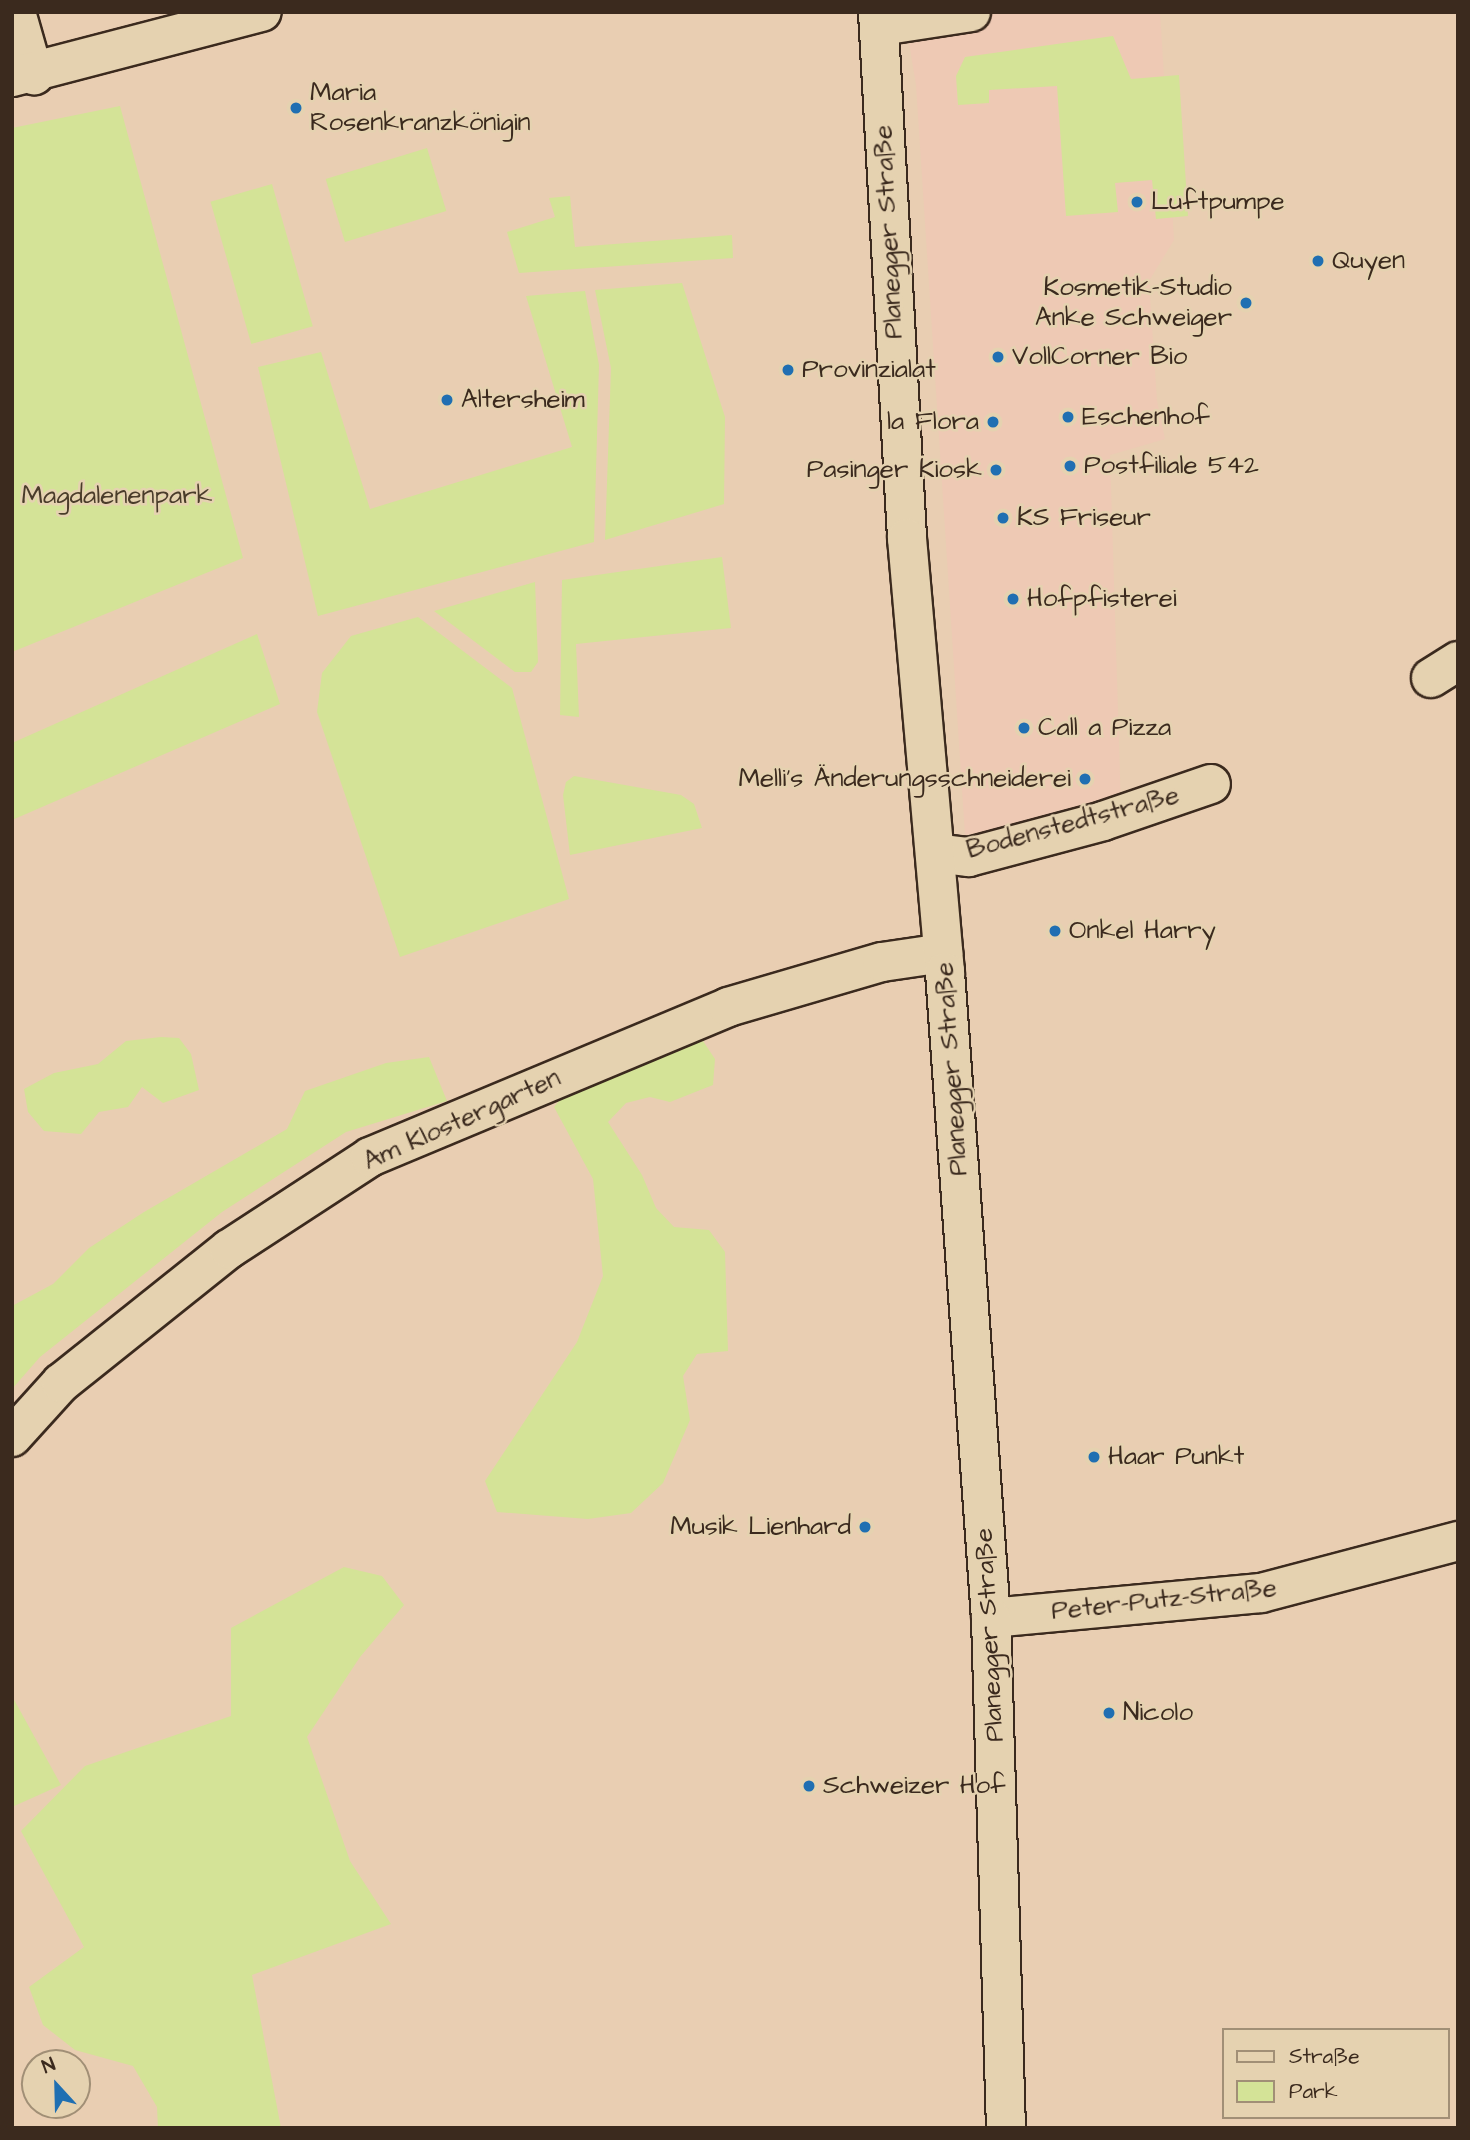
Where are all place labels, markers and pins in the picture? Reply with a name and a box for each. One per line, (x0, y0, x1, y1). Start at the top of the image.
place label: Maria Rosenkranzkönigin (310, 77, 531, 138)
marker: Maria Rosenkranzkönigin (288, 100, 304, 116)
place label: Luftpumpe (1151, 186, 1285, 218)
marker: Luftpumpe (1129, 194, 1145, 210)
place label: Quyen (1332, 245, 1405, 277)
marker: Quyen (1310, 253, 1326, 269)
place label: Kosmetik-Studio Anke Schweiger (1035, 272, 1232, 334)
marker: Kosmetik-Studio Anke Schweiger (1238, 295, 1254, 311)
place label: VollCorner Bio (1012, 341, 1187, 373)
marker: VollCorner Bio (990, 349, 1006, 365)
place label: Provinzialat (802, 354, 936, 386)
marker: Provinzialat (780, 362, 796, 378)
place label: Altersheim (461, 384, 585, 416)
marker: Altersheim (439, 392, 455, 408)
place label: Eschenhof (1082, 401, 1210, 433)
place label: la Flora (887, 406, 979, 438)
marker: Eschenhof (1060, 409, 1076, 425)
marker: la Flora (985, 414, 1001, 430)
place label: Postfiliale 542 (1084, 450, 1259, 482)
place label: Pasinger Kiosk (807, 454, 982, 486)
marker: Postfiliale 542 (1062, 458, 1078, 474)
marker: Pasinger Kiosk (988, 462, 1004, 478)
place label: KS Friseur (1017, 502, 1151, 534)
marker: KS Friseur (995, 510, 1011, 526)
place label: Hofpfisterei (1027, 583, 1177, 615)
marker: Hofpfisterei (1005, 591, 1021, 607)
place label: Call a Pizza (1038, 712, 1171, 744)
marker: Call a Pizza (1016, 720, 1032, 736)
place label: Melli's Änderungsschneiderei (738, 763, 1071, 795)
marker: Melli's Änderungsschneiderei (1077, 771, 1093, 787)
place label: Onkel Harry (1069, 915, 1216, 947)
marker: Onkel Harry (1047, 923, 1063, 939)
place label: Haar Punkt (1108, 1441, 1244, 1473)
marker: Haar Punkt (1086, 1449, 1102, 1465)
place label: Musik Lienhard (670, 1511, 851, 1543)
marker: Musik Lienhard (857, 1519, 873, 1535)
place label: Nicolo (1123, 1697, 1193, 1729)
marker: Nicolo (1101, 1705, 1117, 1721)
place label: Schweizer Hof (823, 1770, 1006, 1802)
marker: Schweizer Hof (801, 1778, 817, 1794)

